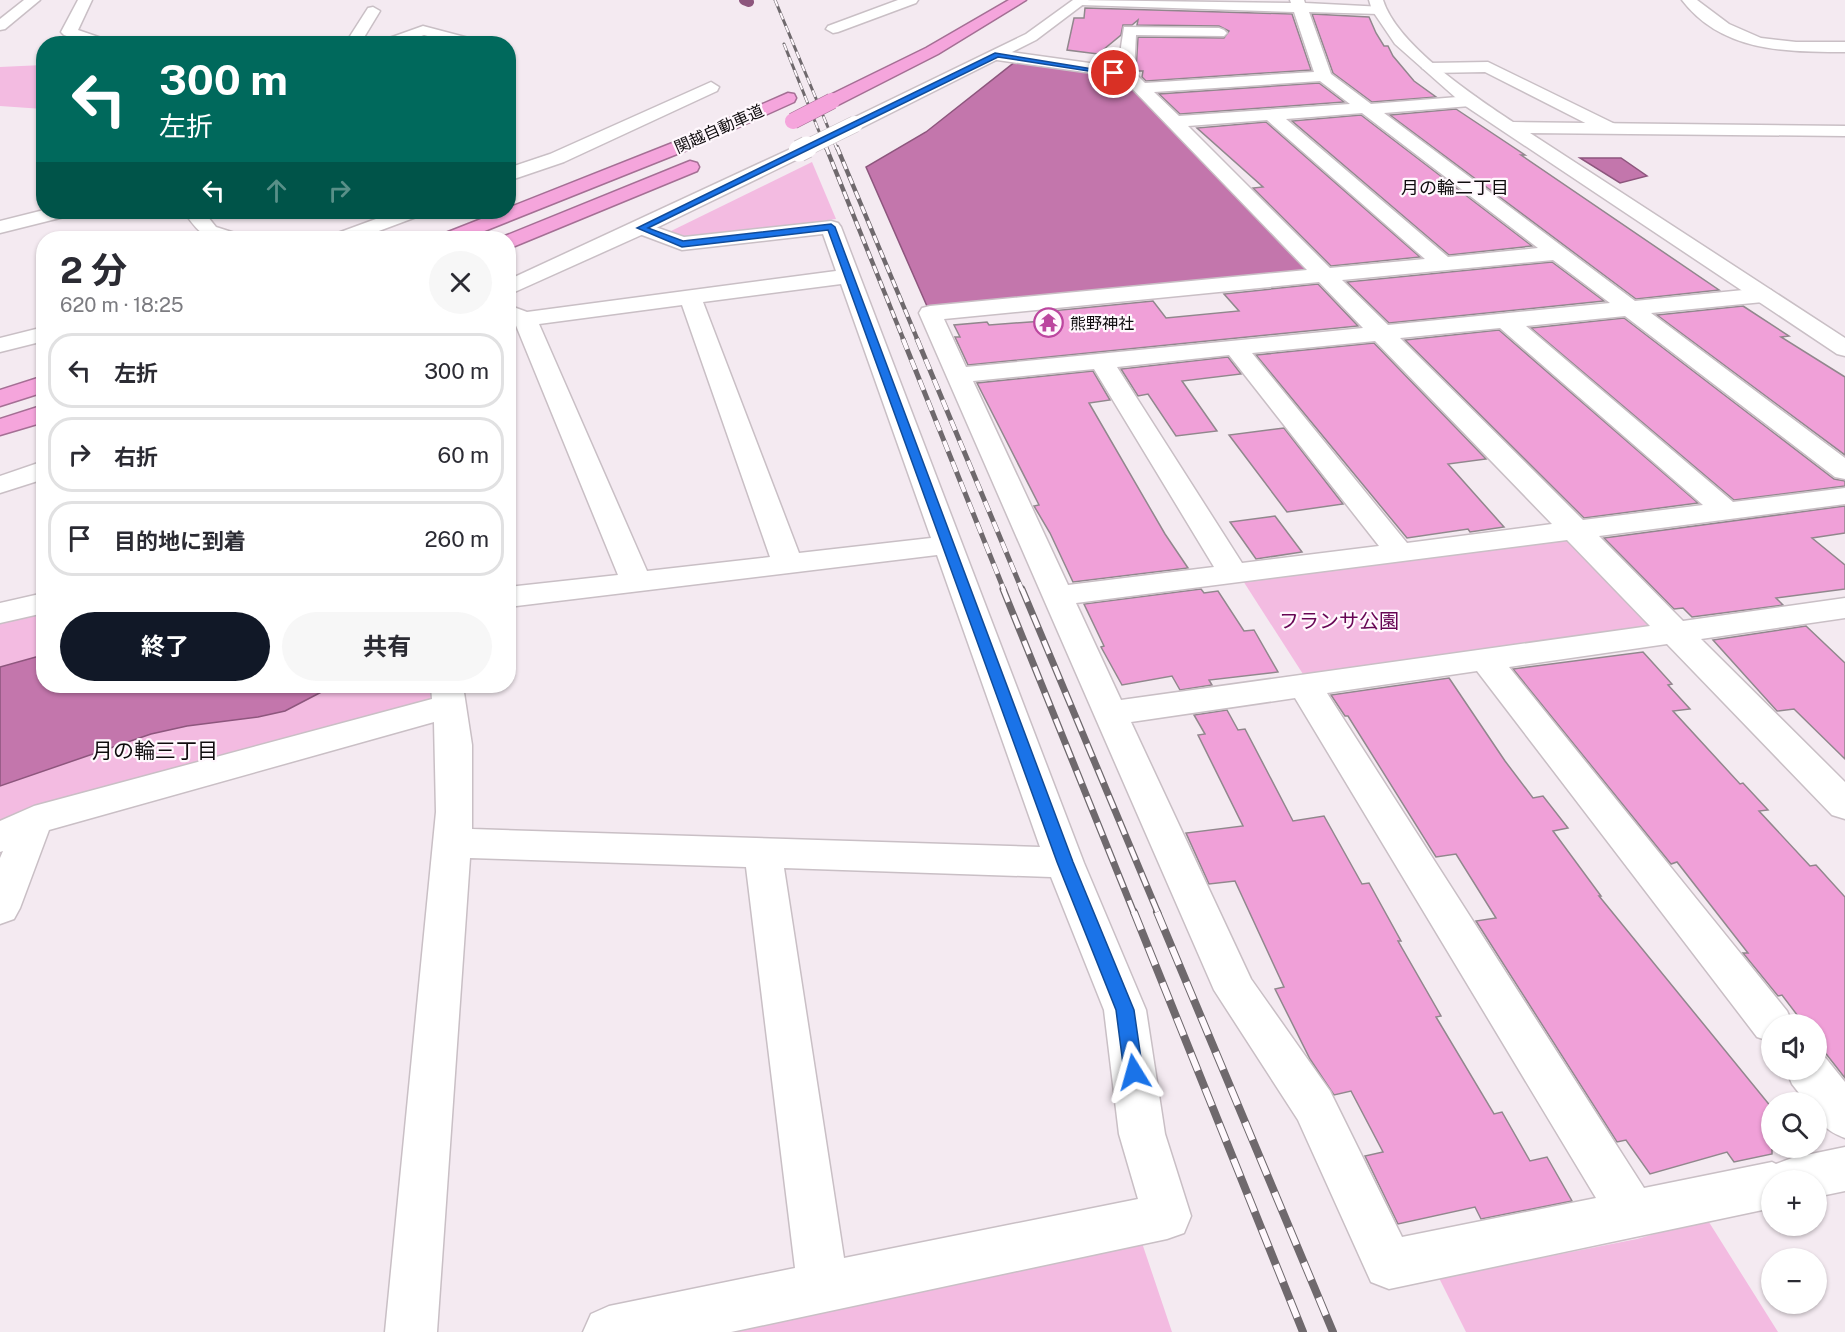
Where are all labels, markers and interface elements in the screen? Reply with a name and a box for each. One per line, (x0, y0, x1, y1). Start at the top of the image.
pin (1088, 47, 1139, 98)
text: 300 m (159, 55, 288, 104)
icon: arrive (1097, 56, 1130, 89)
icon: left (60, 60, 138, 138)
street label: 関越自動車道 (671, 101, 767, 157)
text: 左折 (159, 110, 213, 142)
icon: left (197, 174, 230, 207)
icon: ahead (260, 174, 293, 207)
icon: right (323, 174, 356, 207)
district label: 月の輪二丁目 (1401, 177, 1509, 198)
text: 2 分 (60, 249, 127, 291)
button: close (429, 251, 492, 314)
text: 620 m · 18:25 (60, 293, 184, 317)
temple icon: 熊野神社 (1033, 307, 1065, 339)
place label: 熊野神社 (1070, 314, 1134, 333)
icon: left (63, 354, 96, 387)
text: 300 m (424, 358, 489, 384)
text: 左折 (114, 360, 158, 386)
icon: right (63, 438, 96, 471)
text: 60 m (438, 442, 489, 468)
text: 右折 (114, 444, 158, 470)
icon: arrive (63, 522, 96, 555)
text: 260 m (424, 526, 489, 552)
text: 目的地に到着 (114, 528, 246, 554)
park label: フランサ公園 (1279, 609, 1399, 633)
button: 終了 (60, 612, 270, 681)
button: 共有 (282, 612, 492, 681)
district label: 月の輪三丁目 (92, 738, 218, 763)
map controls (1761, 1014, 1827, 1314)
button: sound (1761, 1014, 1827, 1080)
position arrow (1102, 1040, 1166, 1104)
button: search (1761, 1092, 1827, 1158)
button: + (1761, 1170, 1827, 1236)
button: − (1761, 1248, 1827, 1314)

